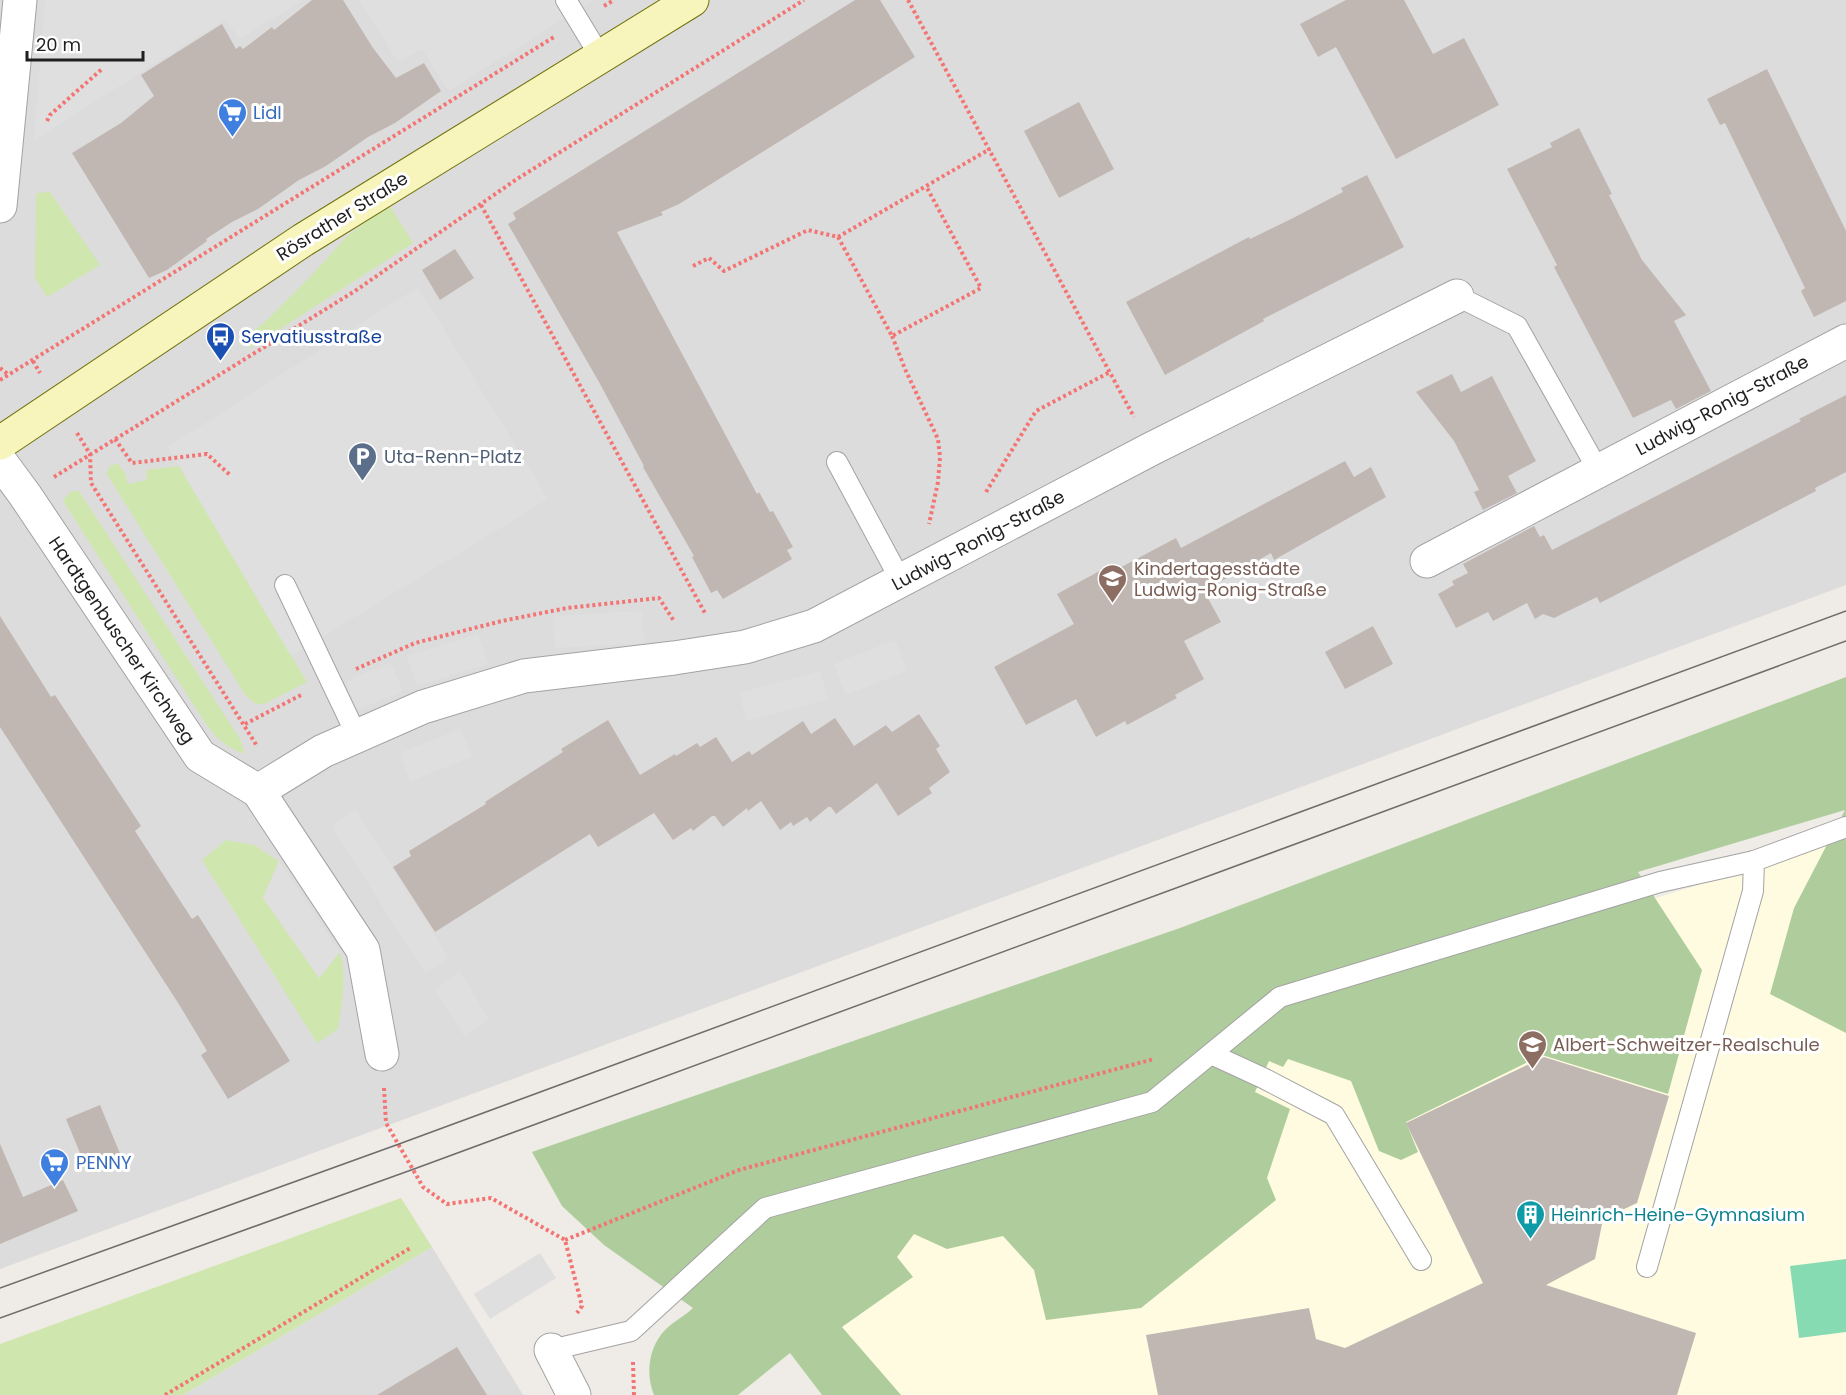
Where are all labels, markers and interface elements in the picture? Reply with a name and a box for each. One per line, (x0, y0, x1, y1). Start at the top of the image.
scale bar (27, 24, 142, 62)
text: 20 m (36, 32, 81, 57)
supermarket icon: Lidl (216, 96, 248, 138)
place label: Lidl (253, 100, 282, 125)
street label: Rösrather Straße (271, 165, 413, 267)
bus stop icon: Servatiusstraße (204, 320, 236, 362)
place label: Servatiusstraße (241, 324, 382, 349)
street label: Ludwig-Ronig-Straße (1631, 349, 1813, 461)
parking icon: Uta-Renn-Platz (347, 440, 379, 482)
place label: Uta-Renn-Platz (384, 444, 522, 469)
street label: Ludwig-Ronig-Straße (887, 484, 1069, 596)
street label: Hardtgenbuscher Kirchweg (43, 531, 201, 749)
place label: Kindertagesstädte Ludwig-Ronig-Straße (1134, 556, 1327, 602)
school or university icon: Kindertagesstädte Ludwig-Ronig-Straße (1097, 562, 1129, 604)
school or university icon: Albert-Schweitzer-Realschule (1516, 1028, 1548, 1070)
place label: Albert-Schweitzer-Realschule (1553, 1032, 1820, 1057)
supermarket icon: PENNY (39, 1146, 71, 1188)
place label: PENNY (76, 1150, 132, 1175)
building icon: Heinrich-Heine-Gymnasium (1514, 1198, 1546, 1240)
place label: Heinrich-Heine-Gymnasium (1551, 1202, 1805, 1227)

